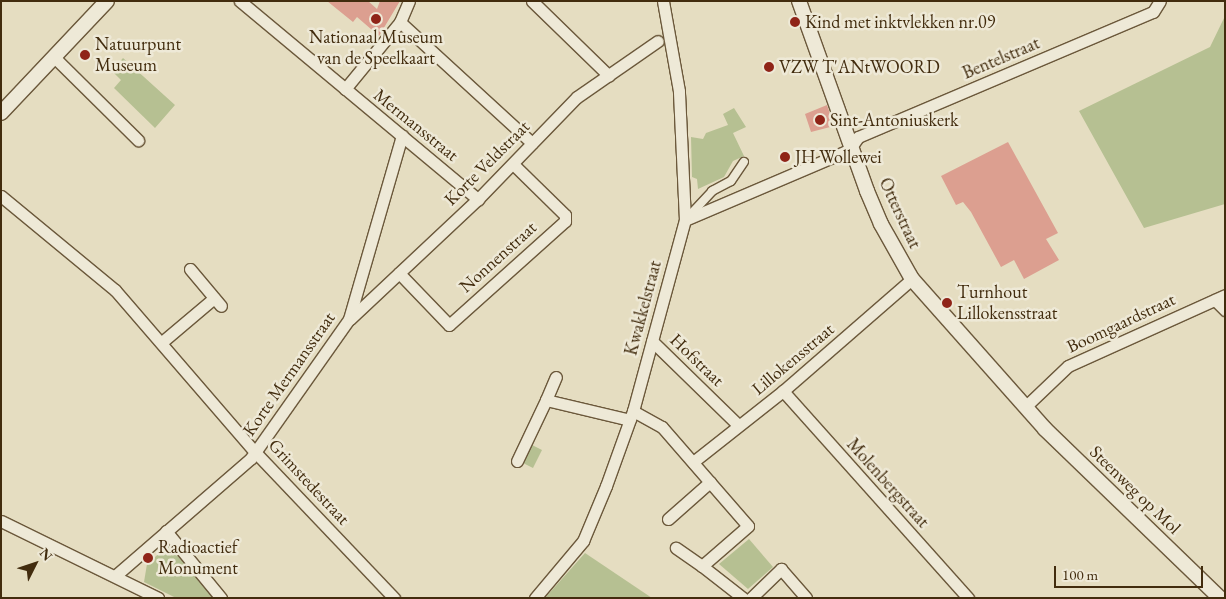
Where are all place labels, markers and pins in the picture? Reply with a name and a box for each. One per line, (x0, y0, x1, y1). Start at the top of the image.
place label: Kind met inktvlekken nr.09 (805, 11, 995, 33)
marker: Nationaal Museum van de Speelkaart (370, 13, 382, 25)
marker: Kind met inktvlekken nr.09 (789, 16, 801, 28)
place label: Nationaal Museum van de Speelkaart (309, 27, 443, 70)
place label: Natuurpunt Museum (95, 34, 181, 76)
marker: Natuurpunt Museum (79, 49, 91, 61)
place label: VZW T'ANtWOORD (779, 56, 940, 78)
marker: VZW T'ANtWOORD (763, 61, 775, 73)
place label: Sint-Antoniuskerk (830, 109, 959, 131)
marker: Sint-Antoniuskerk (814, 114, 826, 126)
place label: JH Wollewei (795, 146, 882, 168)
marker: JH Wollewei (779, 151, 791, 163)
place label: Turnhout Lillokensstraat (957, 282, 1057, 324)
marker: Turnhout Lillokensstraat (941, 297, 953, 309)
place label: Radioactief Monument (158, 537, 238, 580)
marker: Radioactief Monument (142, 552, 154, 564)

